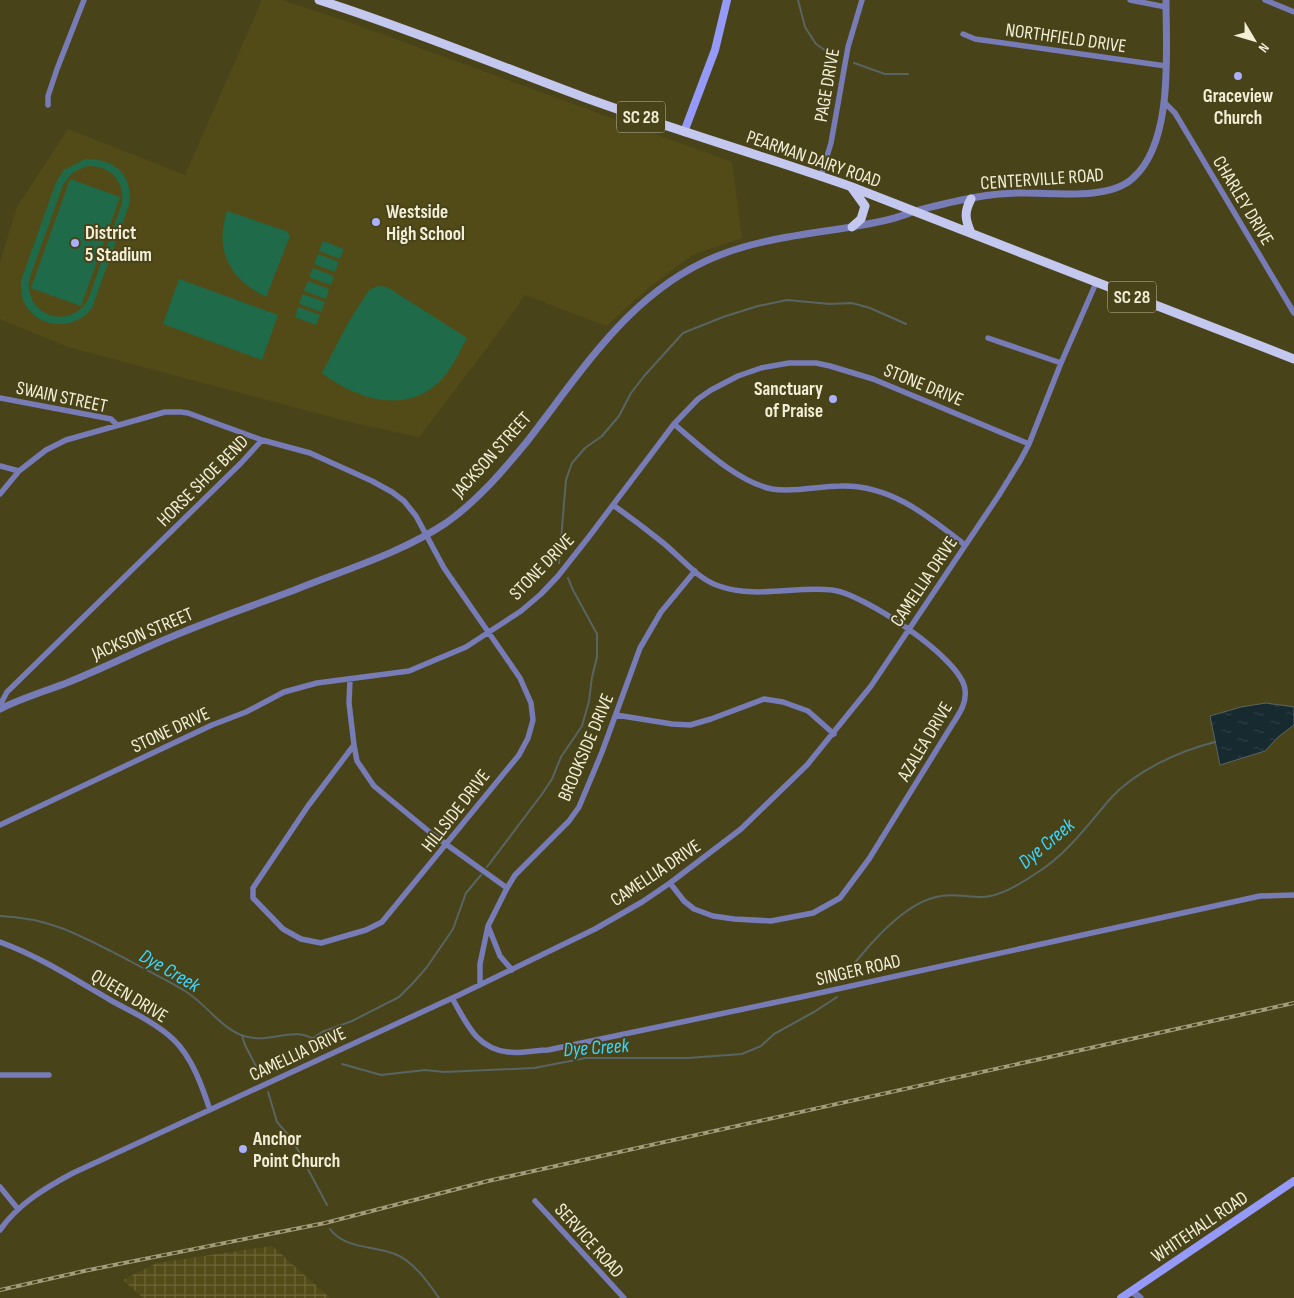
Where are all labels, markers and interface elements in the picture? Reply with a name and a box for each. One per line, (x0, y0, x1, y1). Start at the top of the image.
north arrow (1229, 15, 1279, 65)
street label: NORTHFIELD DRIVE (1004, 19, 1128, 58)
text: N (1255, 40, 1273, 56)
street label: PAGE DRIVE (810, 47, 845, 124)
marker: Graceview Church (1232, 70, 1244, 82)
place label: Graceview Church (1203, 85, 1274, 130)
road number: SC 28 (617, 101, 665, 132)
street label: PEARMAN DAIRY ROAD (743, 126, 884, 193)
street label: CHARLEY DRIVE (1207, 152, 1278, 250)
street label: CENTERVILLE ROAD (980, 164, 1105, 195)
place label: Westside High School (386, 201, 465, 246)
marker: Westside High School (370, 216, 382, 228)
place label: District 5 Stadium (85, 222, 152, 267)
marker: District 5 Stadium (69, 237, 81, 249)
road number: SC 28 (1108, 282, 1156, 312)
street label: STONE DRIVE (880, 359, 967, 412)
street label: SWAIN STREET (14, 377, 110, 418)
place label: Sanctuary of Praise (754, 378, 823, 423)
marker: Sanctuary of Praise (827, 393, 839, 405)
street label: JACKSON STREET (447, 407, 537, 503)
street label: HORSE SHOE BEND (152, 430, 254, 532)
street label: STONE DRIVE (505, 529, 579, 605)
street label: CAMELLIA DRIVE (886, 532, 963, 631)
street label: JACKSON STREET (88, 603, 197, 666)
street label: BROOKSIDE DRIVE (553, 690, 619, 805)
street label: AZALEA DRIVE (892, 698, 958, 787)
street label: STONE DRIVE (128, 702, 213, 758)
street label: HILLSIDE DRIVE (417, 765, 495, 857)
water label: Dye Creek (1014, 813, 1080, 874)
street label: CAMELLIA DRIVE (606, 835, 705, 912)
water label: Dye Creek (135, 944, 204, 998)
street label: SINGER ROAD (814, 950, 903, 991)
street label: QUEEN DRIVE (87, 964, 172, 1028)
street label: CAMELLIA DRIVE (246, 1022, 350, 1087)
water label: Dye Creek (562, 1034, 630, 1062)
place label: Anchor Point Church (252, 1128, 340, 1173)
marker: Anchor Point Church (237, 1143, 249, 1155)
street label: WHITEHALL ROAD (1147, 1186, 1253, 1268)
street label: SERVICE ROAD (549, 1199, 628, 1283)

